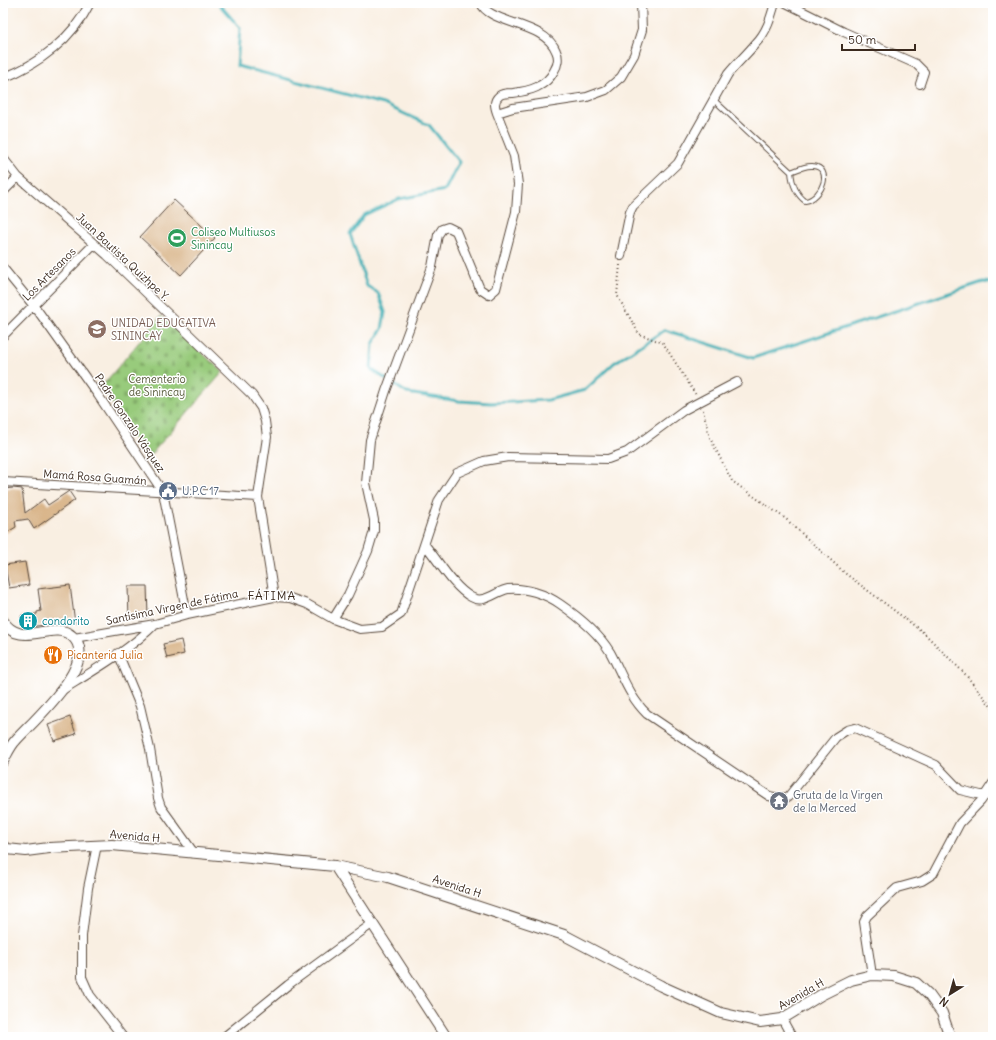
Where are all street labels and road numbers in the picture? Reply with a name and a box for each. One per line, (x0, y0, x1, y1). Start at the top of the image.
street label: Juan Bautista Quizhpe Y. (73, 210, 173, 304)
street label: Los Artesanos (19, 244, 79, 304)
street label: Padre Gonzalo Vásquez (92, 371, 168, 475)
street label: Mamá Rosa Guamán (43, 466, 147, 488)
street label: Santísima Virgen de Fátima (105, 586, 239, 628)
street label: Avenida H (109, 827, 161, 845)
street label: Avenida H (431, 872, 483, 900)
street label: Avenida H (776, 975, 826, 1013)

